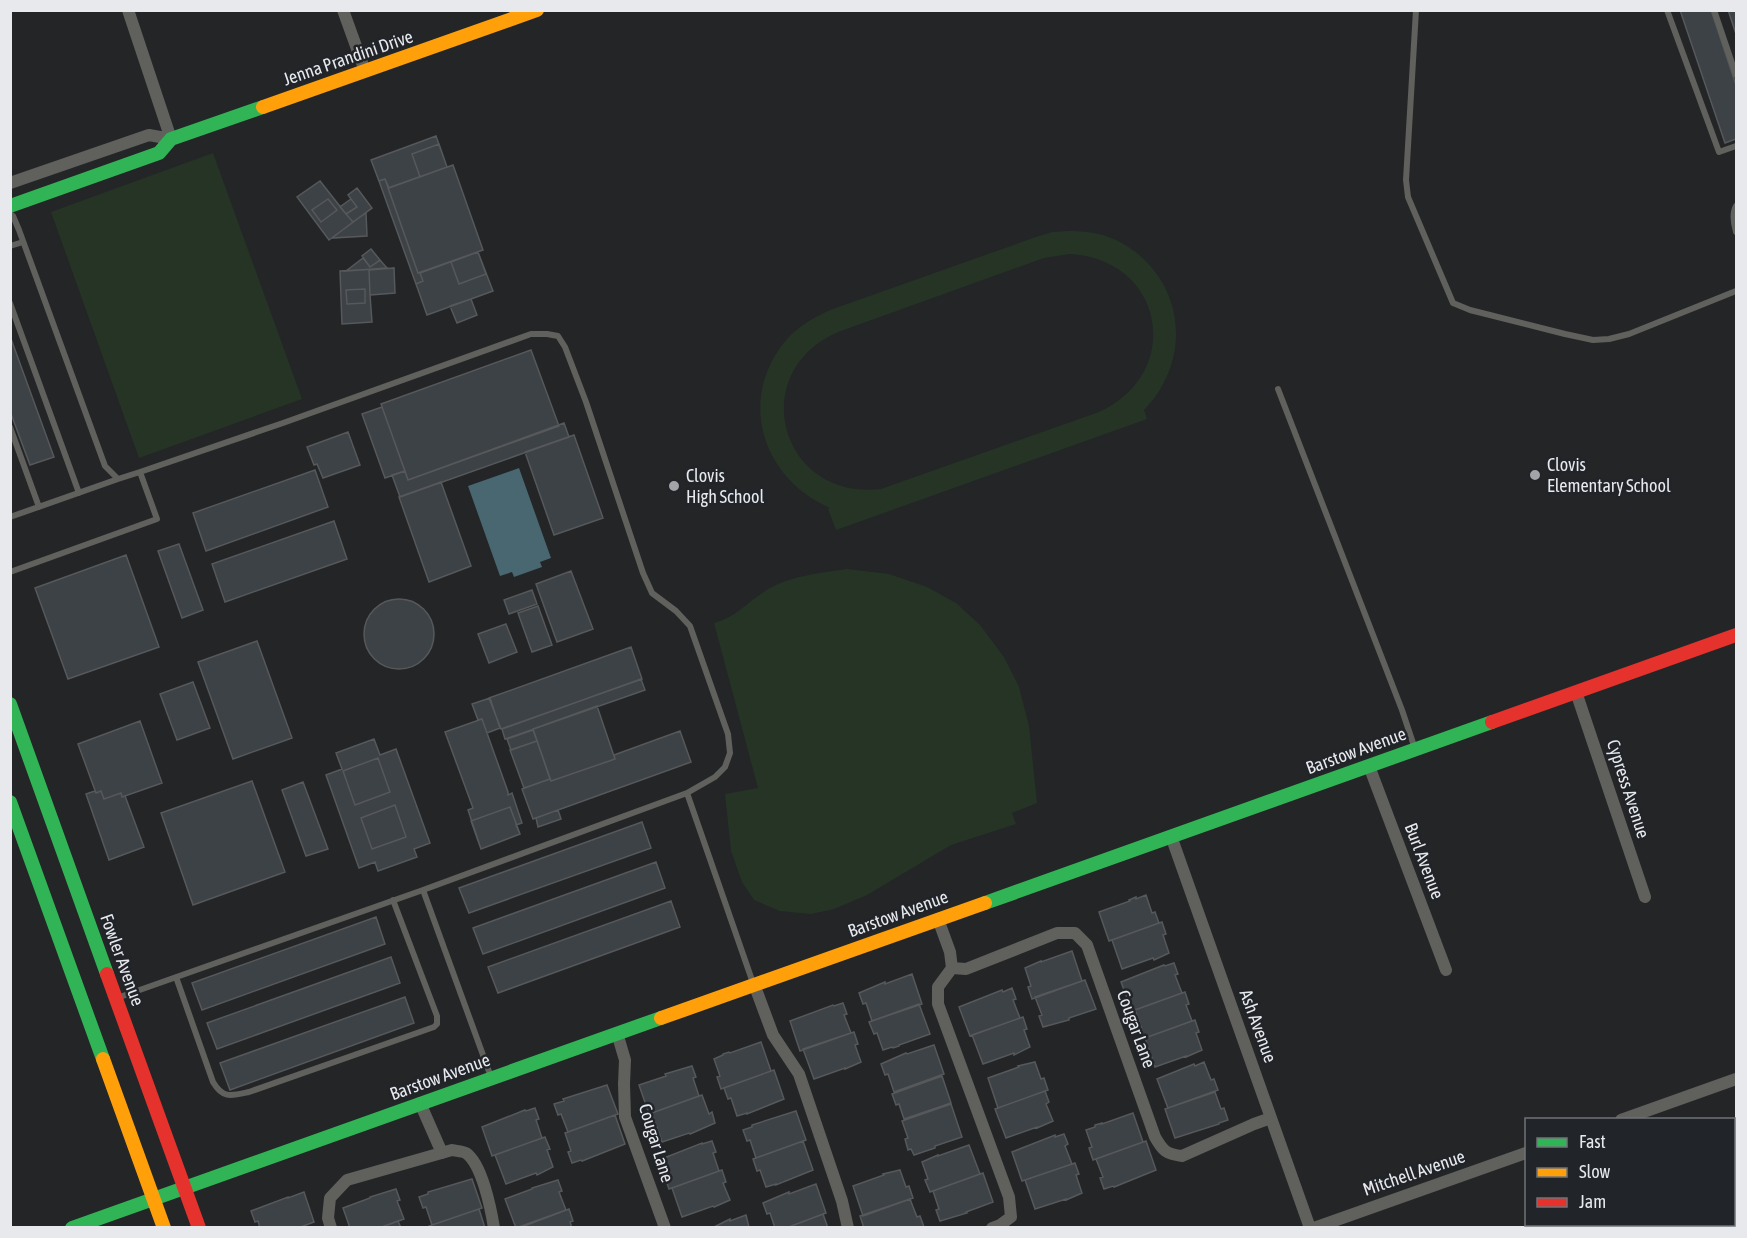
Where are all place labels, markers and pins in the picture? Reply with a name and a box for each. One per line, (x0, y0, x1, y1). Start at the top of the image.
place label: Clovis Elementary School (1547, 454, 1671, 496)
place label: Clovis High School (686, 465, 764, 507)
marker: Clovis Elementary School (1528, 468, 1542, 482)
marker: Clovis High School (667, 479, 681, 493)

